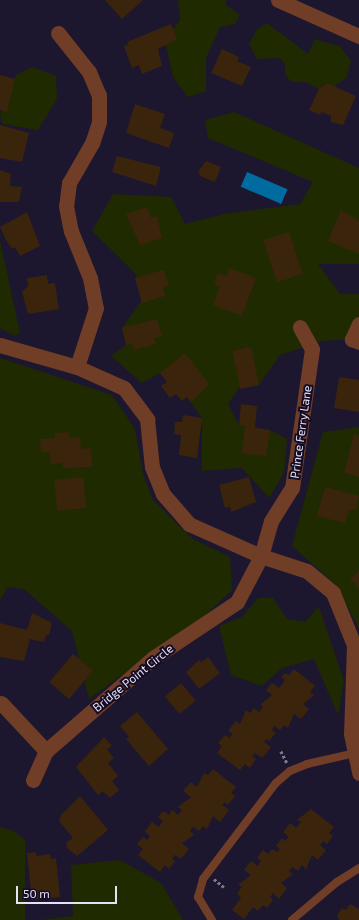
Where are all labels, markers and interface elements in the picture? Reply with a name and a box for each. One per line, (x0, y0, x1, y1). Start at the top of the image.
street label: Prince Ferry Lane (287, 384, 315, 480)
street label: Bridge Point Circle (90, 641, 176, 715)
scale bar (18, 878, 119, 904)
text: 50 m (23, 886, 50, 900)

